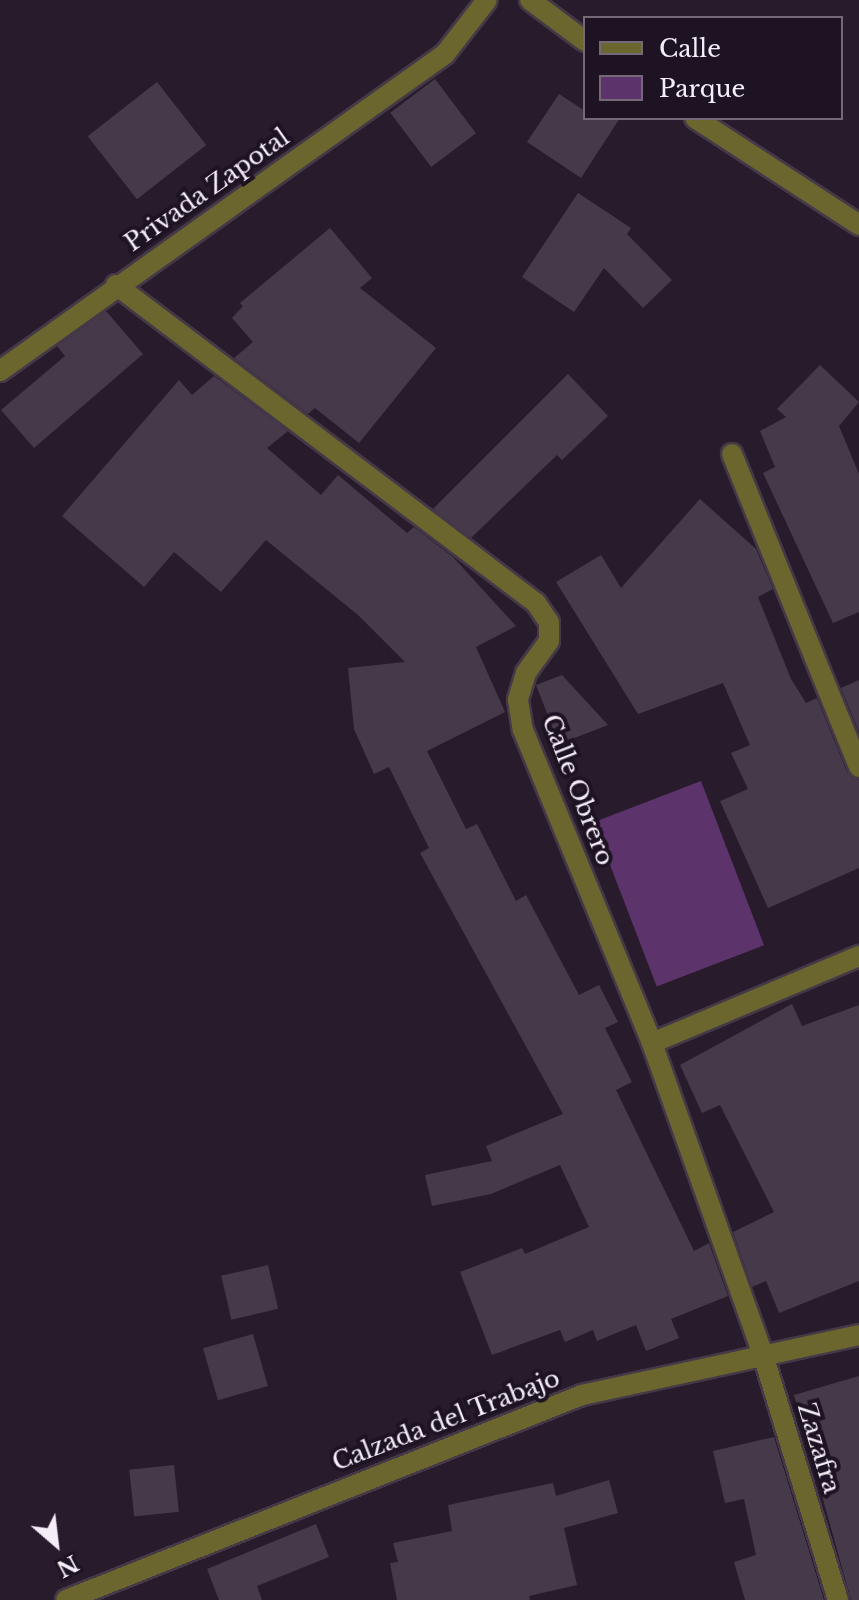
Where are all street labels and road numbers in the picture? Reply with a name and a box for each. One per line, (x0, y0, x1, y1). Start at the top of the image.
street label: Privada Zapotal (119, 123, 295, 257)
street label: Calle Obrero (536, 711, 620, 869)
street label: Calzada del Trabajo (328, 1363, 564, 1477)
street label: Zazafra (792, 1399, 846, 1497)

